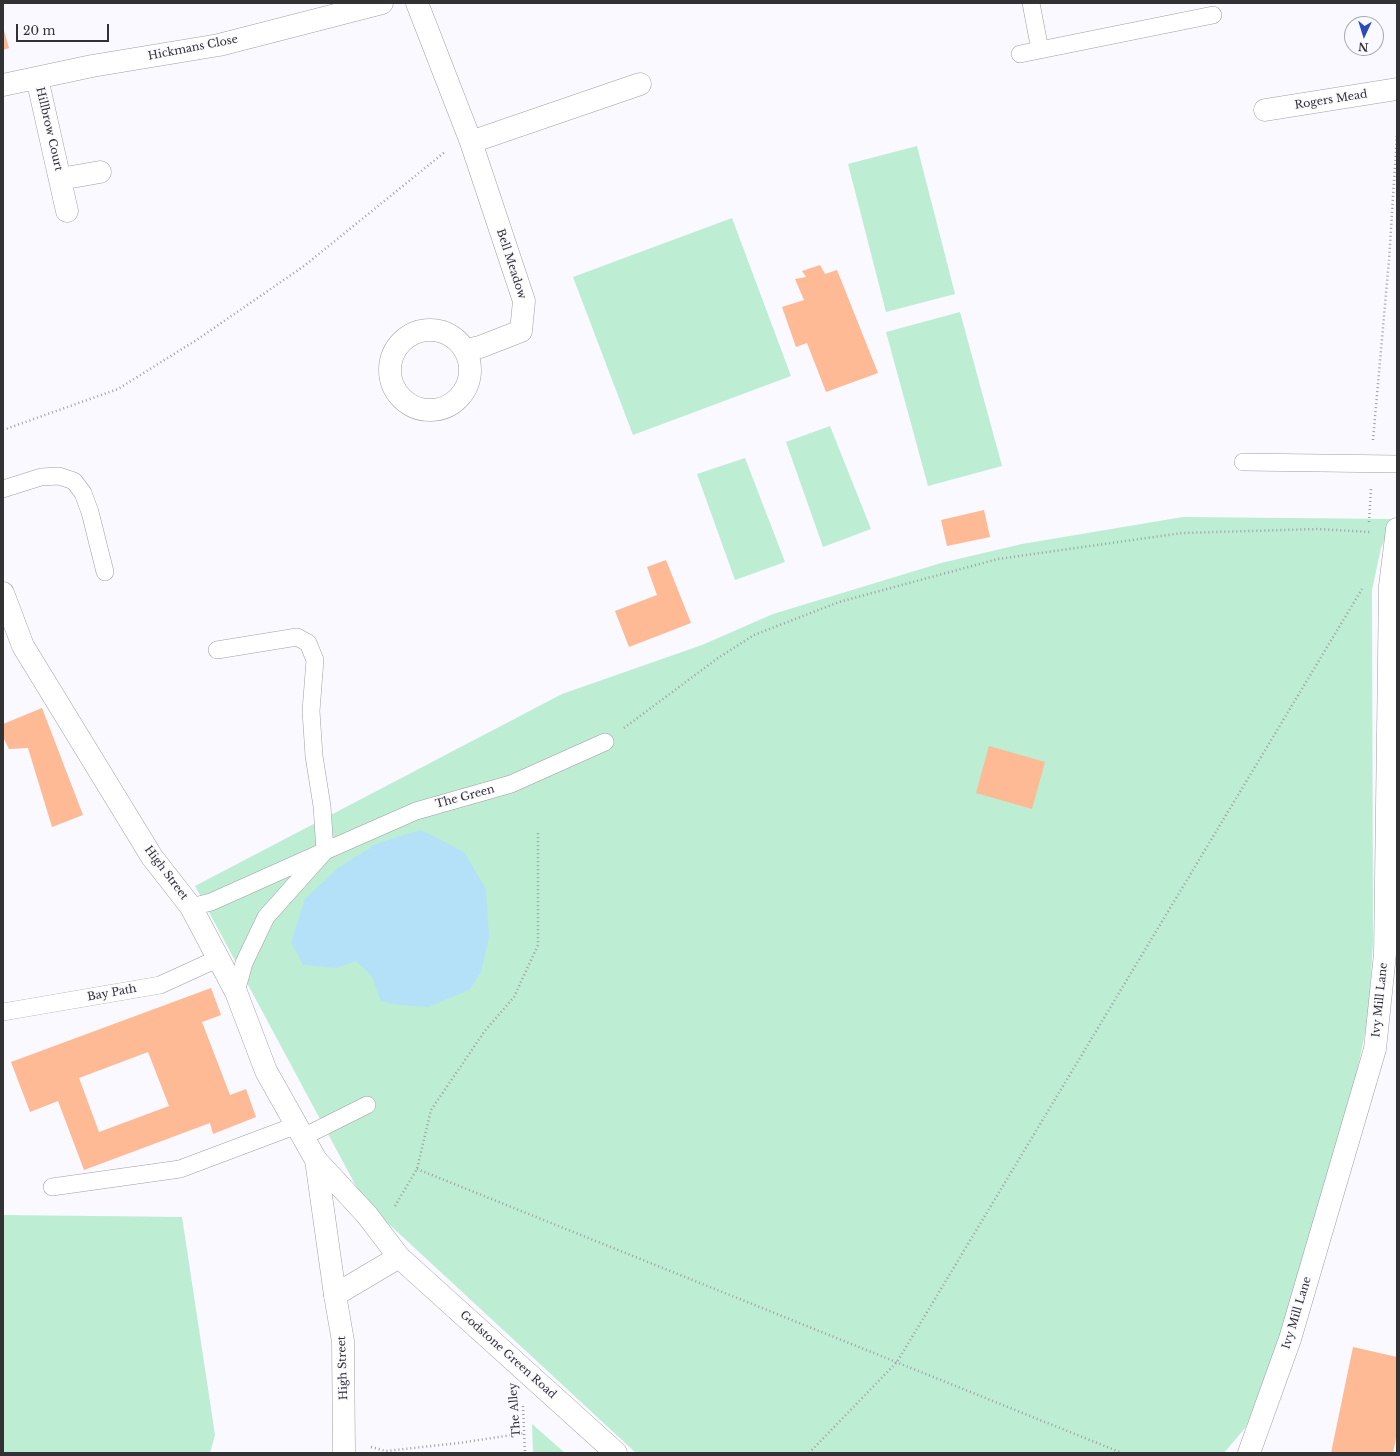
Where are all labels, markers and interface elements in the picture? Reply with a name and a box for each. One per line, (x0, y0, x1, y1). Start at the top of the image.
scale bar (18, 16, 111, 42)
north arrow (1344, 16, 1384, 56)
text: 20 m (23, 23, 55, 38)
street label: Hickmans Close (147, 33, 239, 63)
text: N (1358, 40, 1369, 54)
street label: Hillbrow Court (33, 86, 65, 172)
street label: Rogers Mead (1294, 88, 1368, 112)
street label: Bell Meadow (493, 227, 529, 301)
street label: The Green (434, 783, 496, 811)
street label: High Street (141, 843, 191, 903)
street label: Ivy Mill Lane (1370, 962, 1390, 1038)
street label: Bay Path (86, 982, 138, 1004)
street label: Ivy Mill Lane (1280, 1275, 1314, 1351)
street label: Godstone Green Road (457, 1308, 559, 1402)
street label: High Street (335, 1336, 351, 1400)
street label: The Alley (507, 1382, 523, 1438)

